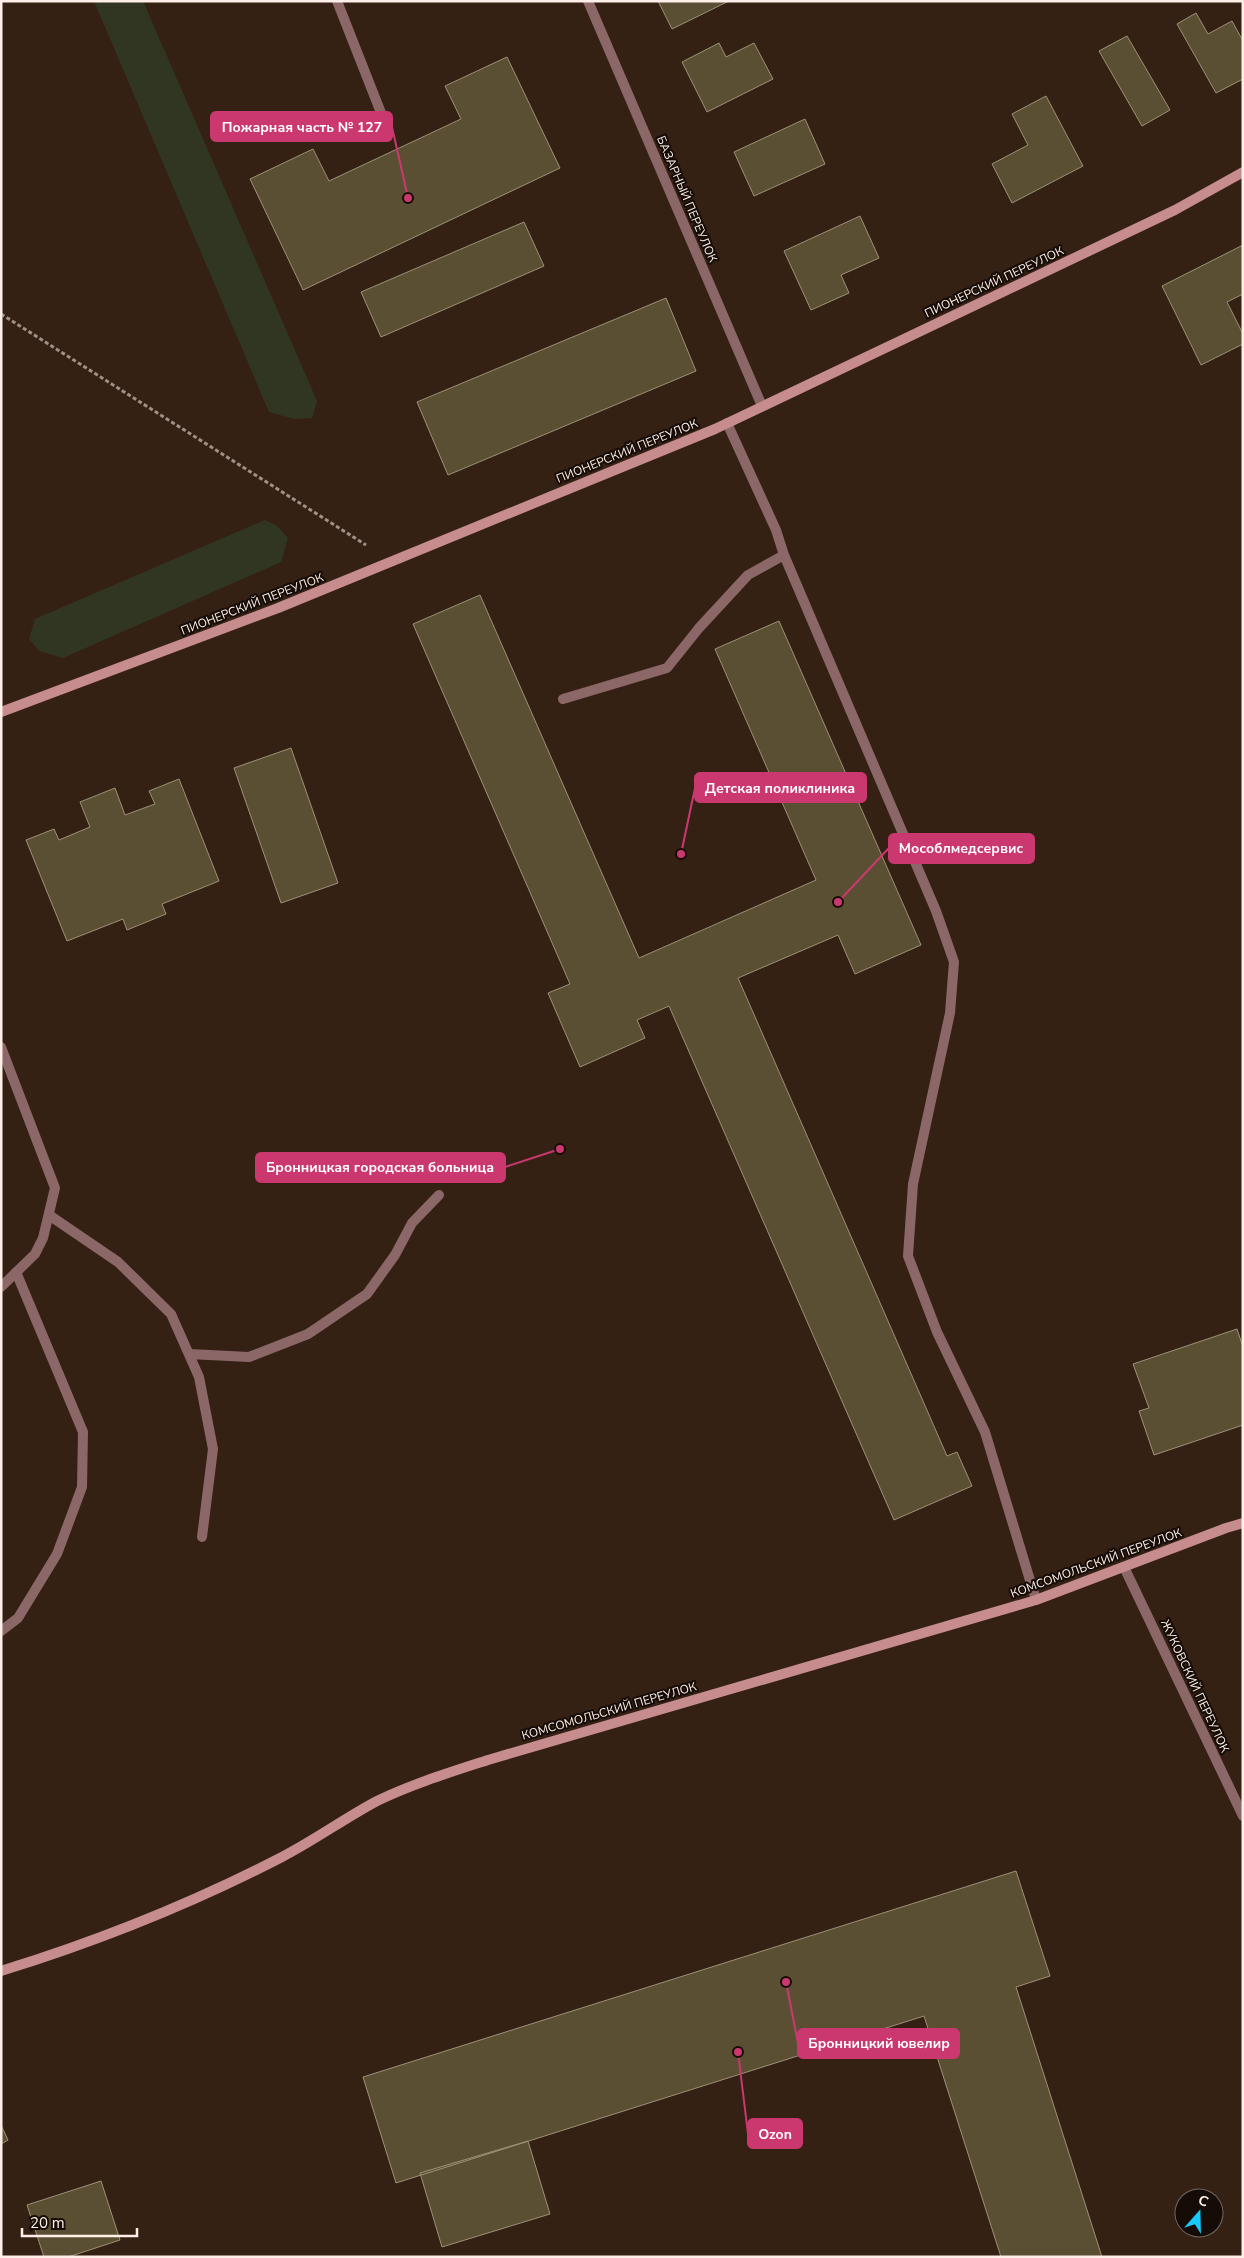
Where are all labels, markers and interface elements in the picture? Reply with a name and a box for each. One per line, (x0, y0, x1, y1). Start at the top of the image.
callout: Пожарная часть № 127 (211, 112, 392, 141)
text: Пожарная часть № 127 (222, 118, 382, 137)
street label: БАЗАРНЫЙ ПЕРЕУЛОК (653, 133, 721, 265)
street label: ПИОНЕРСКИЙ ПЕРЕУЛОК (922, 243, 1066, 321)
street label: ПИОНЕРСКИЙ ПЕРЕУЛОК (554, 415, 701, 487)
street label: ПИОНЕРСКИЙ ПЕРЕУЛОК (178, 569, 326, 639)
callout: Детская поликлиника (695, 773, 866, 802)
text: Детская поликлиника (705, 779, 855, 798)
callout: Мособлмедсервис (889, 834, 1034, 863)
text: Мособлмедсервис (899, 839, 1023, 858)
callout: Бронницкая городская больница (256, 1153, 505, 1182)
text: Бронницкая городская больница (266, 1158, 494, 1177)
street label: КОМСОМОЛЬСКИЙ ПЕРЕУЛОК (1008, 1524, 1184, 1602)
street label: ЖУКОВСКИЙ ПЕРЕУЛОК (1157, 1617, 1233, 1755)
street label: КОМСОМОЛЬСКИЙ ПЕРЕУЛОК (520, 1678, 699, 1744)
callout: Бронницкий ювелир (798, 2029, 959, 2058)
text: Бронницкий ювелир (808, 2034, 950, 2053)
callout: Ozon (748, 2119, 802, 2148)
text: Ozon (758, 2125, 792, 2144)
north arrow (1174, 2188, 1224, 2238)
text: С (1196, 2191, 1211, 2212)
scale bar (22, 2206, 138, 2238)
text: 20 m (30, 2213, 65, 2233)

